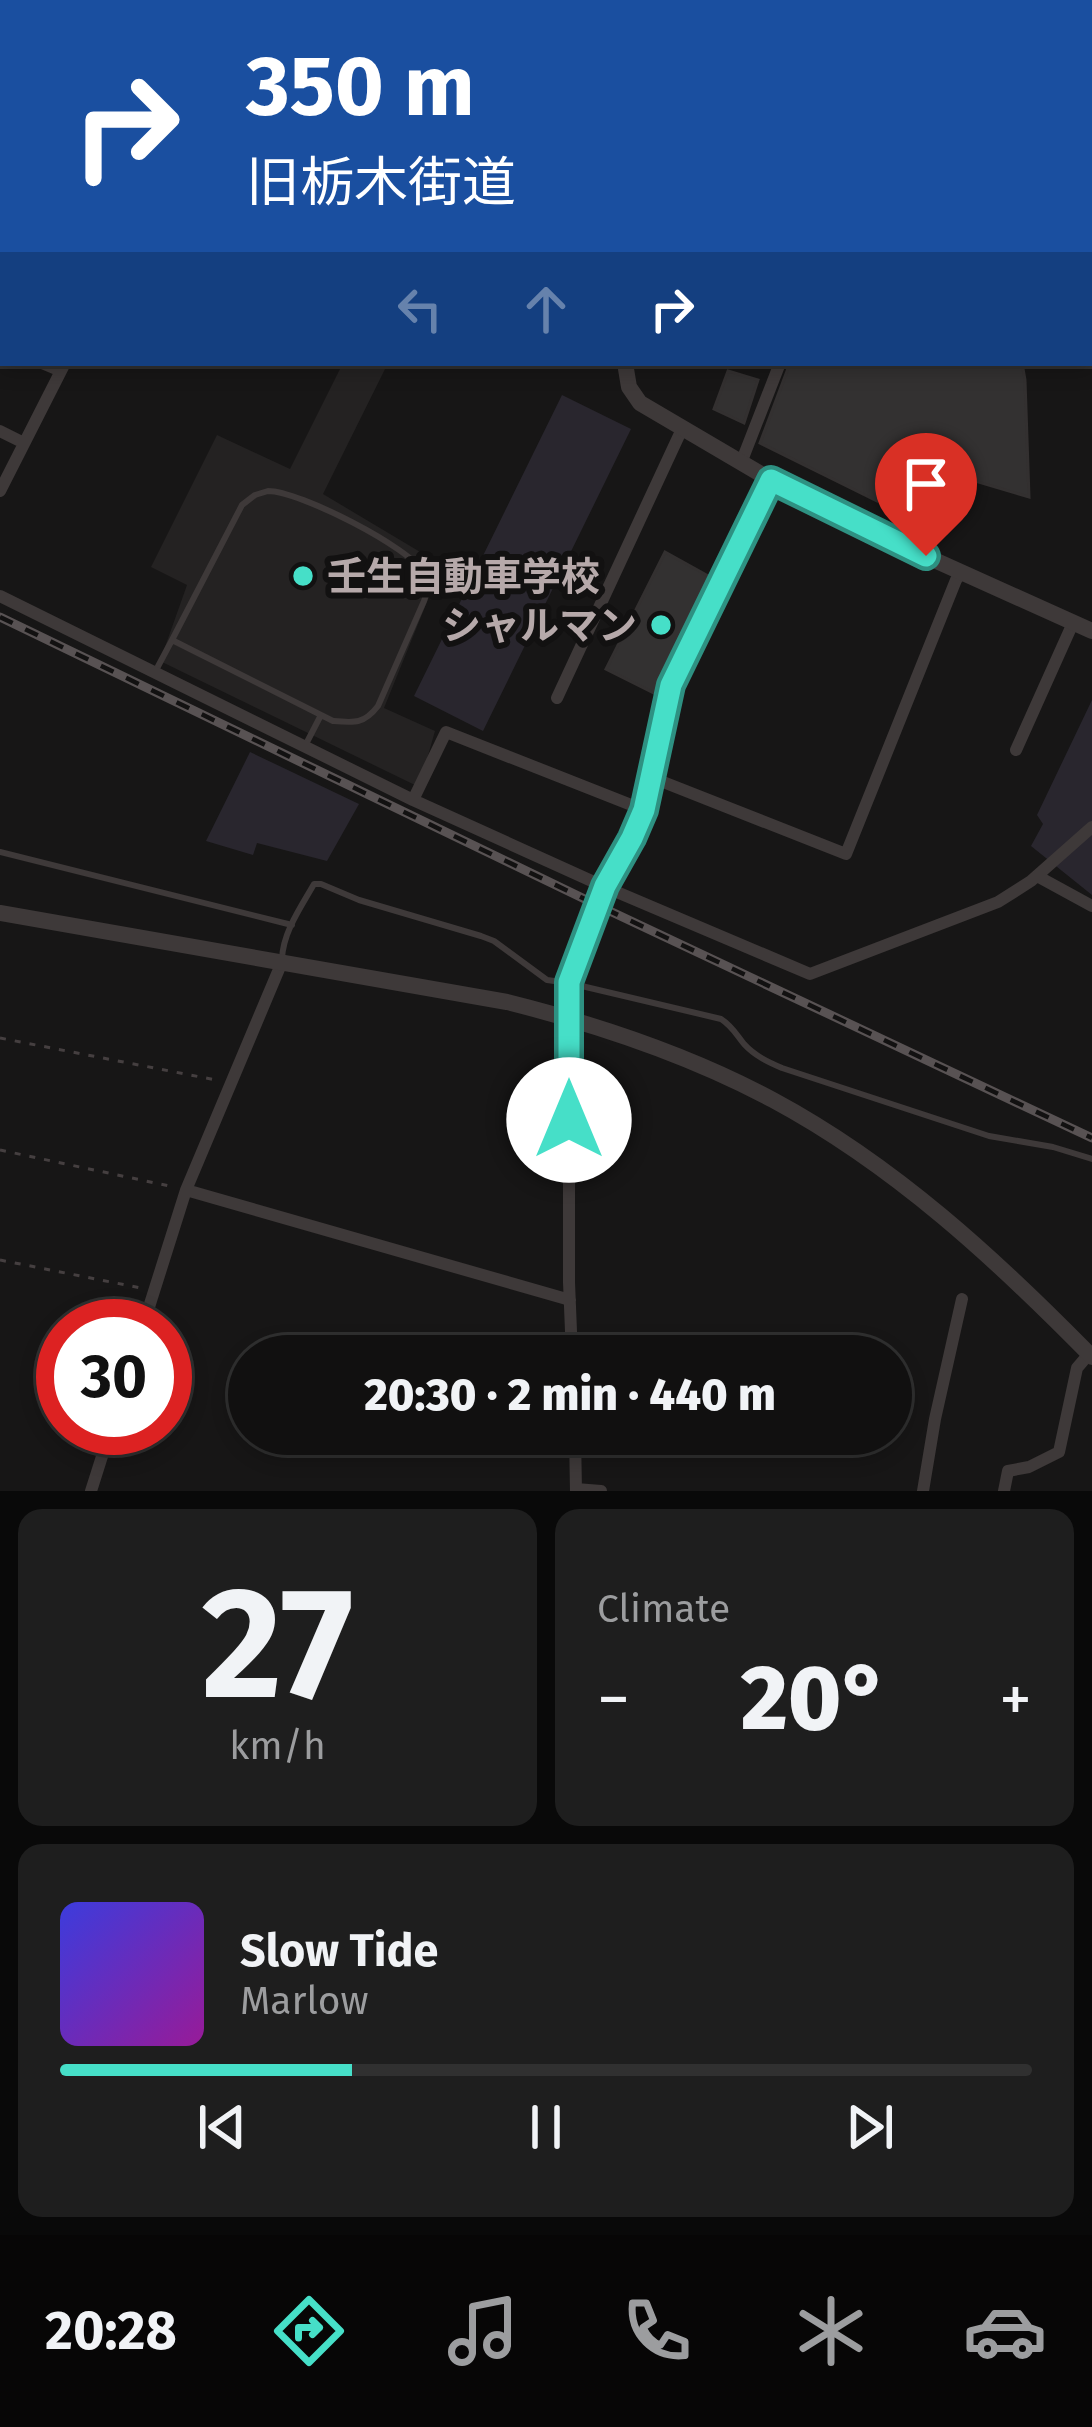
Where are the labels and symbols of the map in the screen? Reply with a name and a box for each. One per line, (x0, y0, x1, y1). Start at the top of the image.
pin (875, 433, 977, 556)
place label: 壬生自動車学校 (327, 554, 600, 600)
marker: 壬生自動車学校 (290, 563, 316, 589)
place label: シャルマン (442, 603, 637, 649)
marker: シャルマン (648, 612, 674, 638)
position arrow (506, 1057, 632, 1183)
speed limit sign: 30 (36, 1299, 192, 1455)

